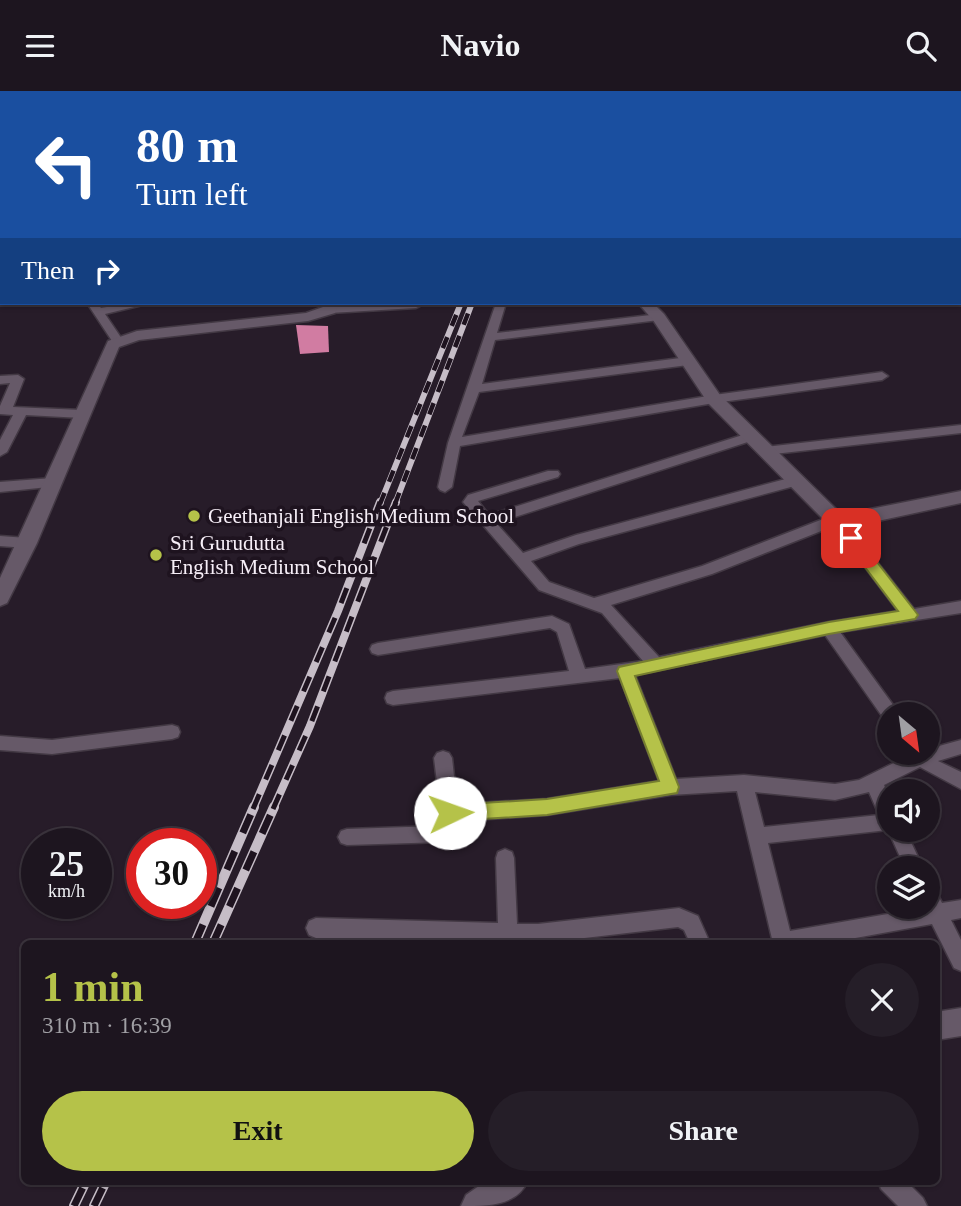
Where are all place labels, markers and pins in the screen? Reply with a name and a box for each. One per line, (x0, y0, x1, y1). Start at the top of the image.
place label: Geethanjali English Medium School (208, 504, 514, 528)
marker: Geethanjali English Medium School (186, 508, 202, 524)
pin (821, 508, 881, 568)
place label: Sri Gurudutta English Medium School (170, 531, 374, 579)
marker: Sri Gurudutta English Medium School (148, 547, 164, 563)

